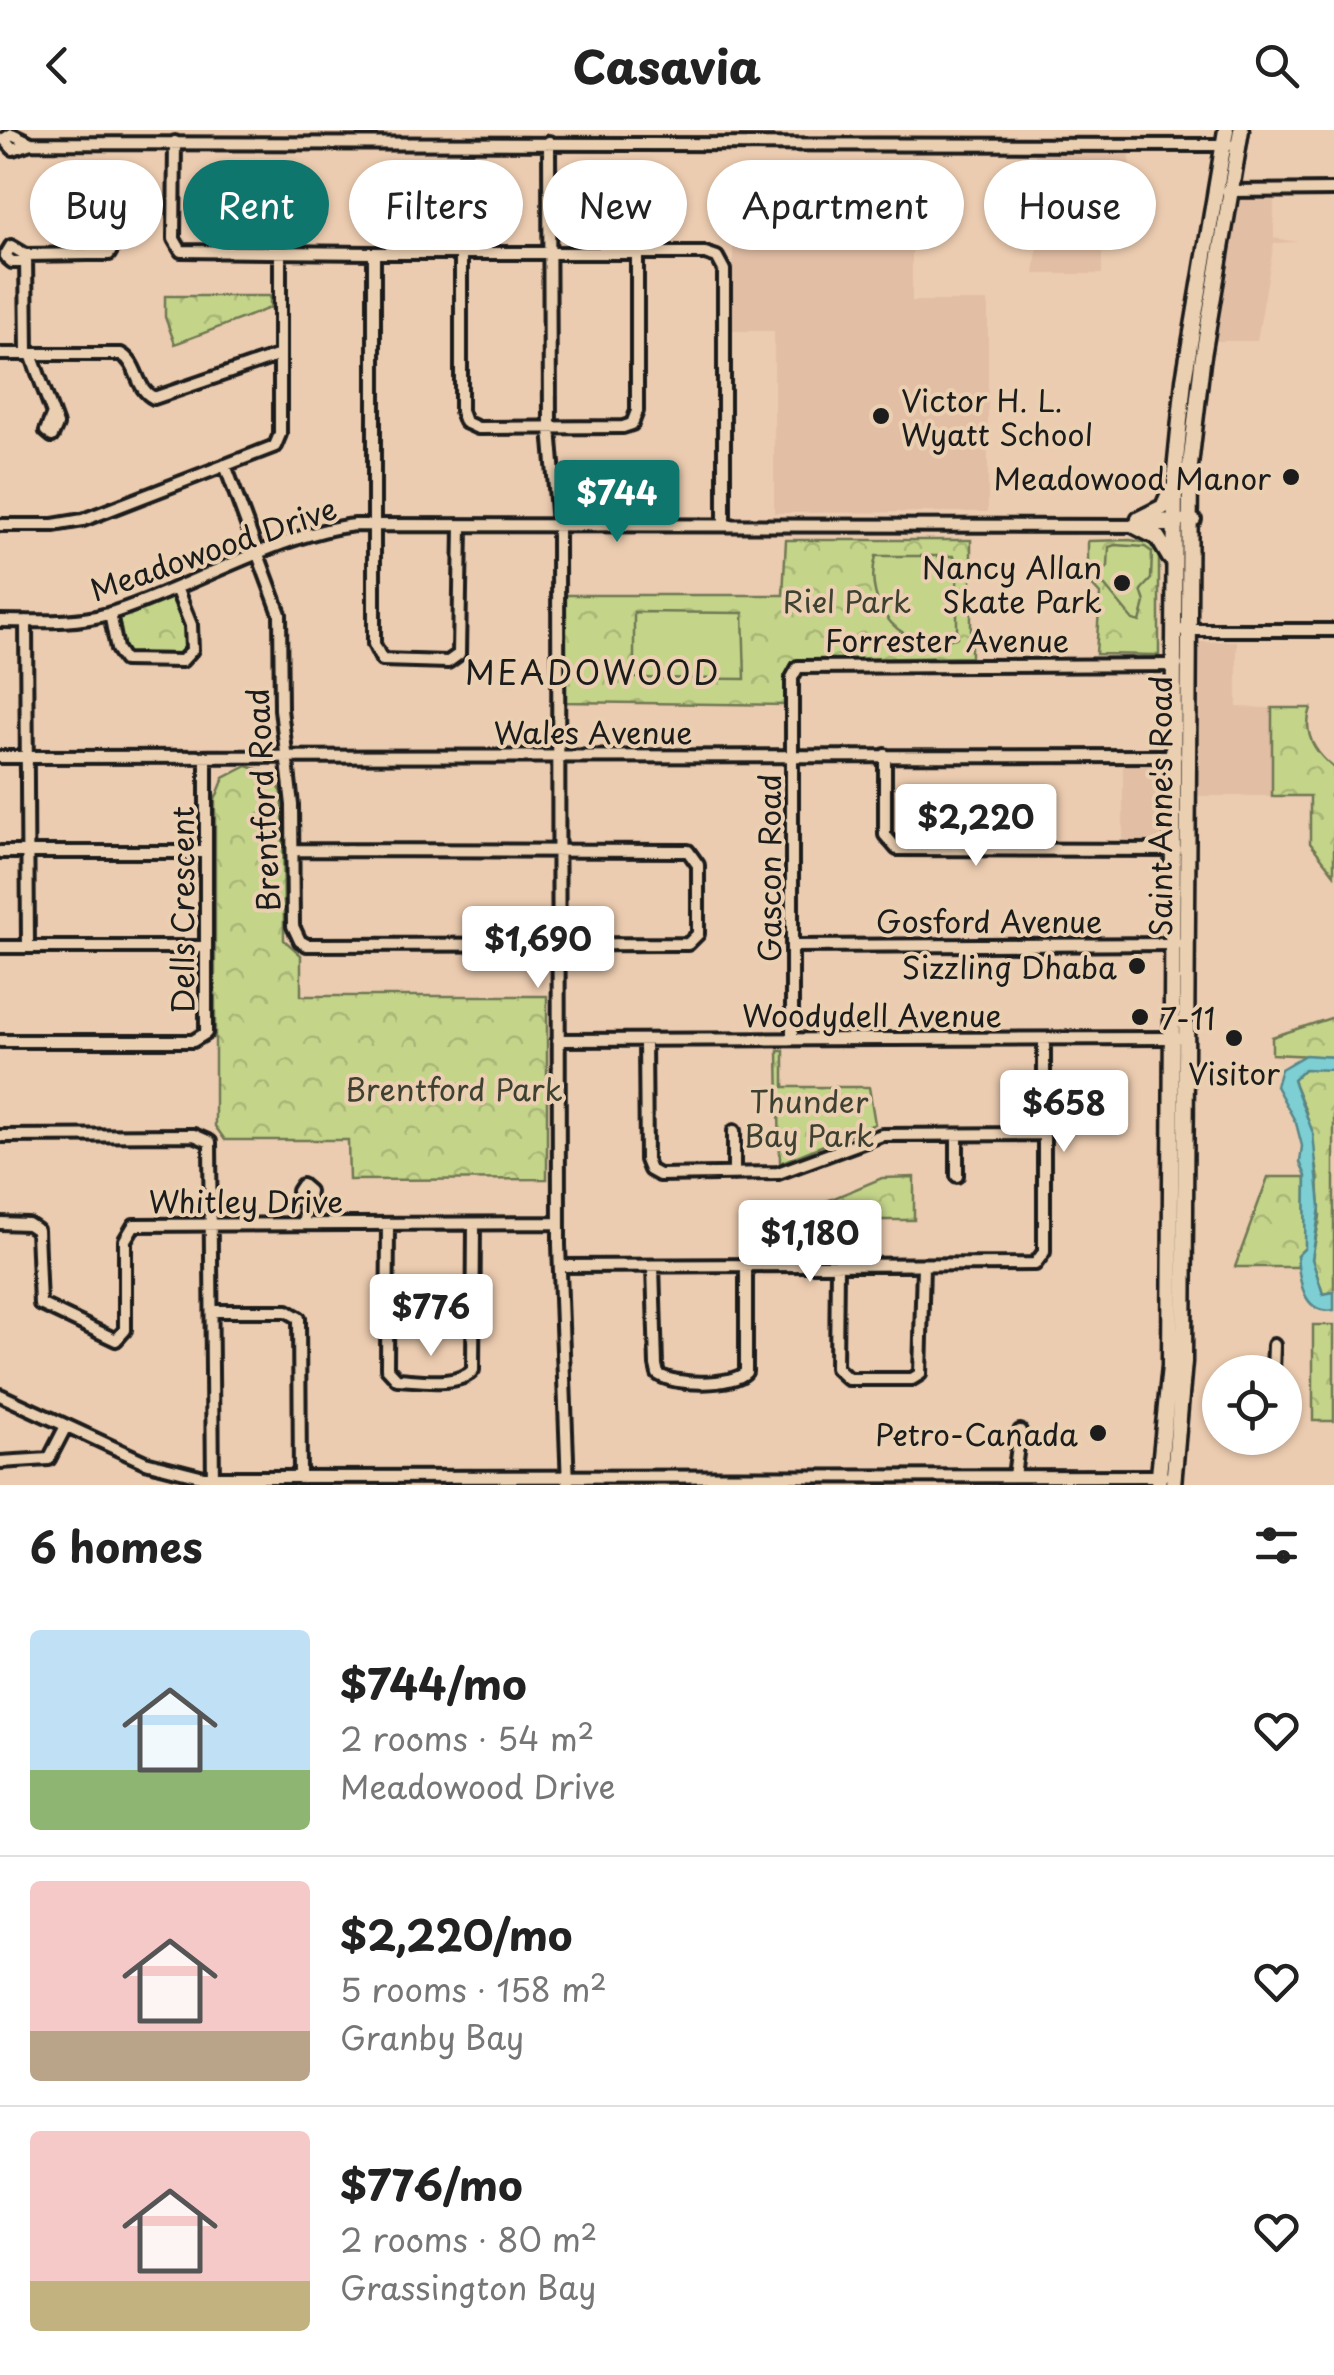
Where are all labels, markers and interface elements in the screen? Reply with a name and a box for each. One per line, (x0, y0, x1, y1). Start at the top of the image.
text: Casavia (573, 31, 761, 99)
icon: back (30, 38, 85, 93)
icon: search (1249, 38, 1304, 93)
chip: Buy (30, 160, 163, 250)
chip: Rent (183, 160, 329, 250)
chip: Filters (349, 160, 523, 250)
chip: New (543, 160, 687, 250)
chip: Apartment (707, 160, 964, 250)
chip: House (984, 160, 1156, 250)
place label: Victor H. L. Wyatt School (901, 377, 1093, 456)
marker: Victor H. L. Wyatt School (870, 405, 892, 427)
place label: Meadowood Manor (993, 455, 1271, 500)
pin: $744 (558, 460, 676, 545)
marker: Meadowood Manor (1280, 466, 1302, 488)
text: $744 (576, 468, 658, 516)
street label: Meadowood Drive (84, 485, 342, 611)
place label: Nancy Allan Skate Park (922, 544, 1102, 623)
marker: Nancy Allan Skate Park (1111, 572, 1133, 594)
park label: Riel Park (783, 578, 911, 623)
street label: Forrester Avenue (825, 617, 1069, 662)
district label: MEADOWOOD (465, 648, 721, 696)
street label: Saint Anne's Road (1137, 675, 1182, 937)
street label: Brentford Road (234, 687, 290, 913)
street label: Wales Avenue (493, 709, 693, 754)
street label: Gascon Road (746, 774, 791, 962)
pin: $2,220 (895, 784, 1057, 869)
text: $2,220 (917, 792, 1035, 840)
street label: Dells Crescent (159, 806, 204, 1014)
street label: Gosford Avenue (876, 898, 1102, 943)
pin: $1,690 (457, 906, 619, 991)
text: $1,690 (484, 914, 592, 962)
place label: Sizzling Dhaba (902, 944, 1117, 989)
marker: Sizzling Dhaba (1126, 955, 1148, 977)
street label: Woodydell Avenue (742, 992, 1002, 1037)
place label: 7-11 (1160, 995, 1215, 1040)
marker: 7-11 (1129, 1006, 1151, 1028)
marker: Visitor (1223, 1027, 1245, 1049)
place label: Visitor (1188, 1050, 1280, 1095)
park label: Brentford Park (345, 1066, 563, 1111)
pin: $658 (1005, 1070, 1123, 1155)
park label: Thunder Bay Park (744, 1078, 874, 1157)
text: $658 (1022, 1078, 1106, 1126)
street label: Whitley Drive (149, 1178, 343, 1223)
pin: $1,180 (729, 1200, 891, 1285)
text: $1,180 (761, 1208, 859, 1256)
pin: $776 (372, 1274, 490, 1359)
text: $776 (392, 1282, 470, 1330)
map controls (1202, 1355, 1302, 1455)
button: locate (1202, 1355, 1302, 1455)
place label: Petro-Canada (875, 1411, 1078, 1456)
marker: Petro-Canada (1087, 1422, 1109, 1444)
text: 6 homes (30, 1514, 203, 1577)
icon: filters (1249, 1518, 1304, 1573)
text: $744/mo (340, 1651, 527, 1714)
icon: home (110, 1670, 230, 1790)
icon: heart (1249, 1703, 1304, 1758)
text: 2 rooms · 54 m² (340, 1714, 594, 1762)
text: Meadowood Drive (340, 1762, 616, 1810)
text: $2,220/mo (340, 1902, 573, 1965)
icon: home (110, 1921, 230, 2041)
icon: heart (1249, 1954, 1304, 2009)
text: 5 rooms · 158 m² (340, 1965, 607, 2013)
text: Granby Bay (340, 2013, 524, 2061)
text: $776/mo (340, 2152, 523, 2215)
icon: home (110, 2171, 230, 2291)
icon: heart (1249, 2204, 1304, 2259)
text: 2 rooms · 80 m² (340, 2215, 597, 2263)
text: Grassington Bay (340, 2263, 596, 2311)

